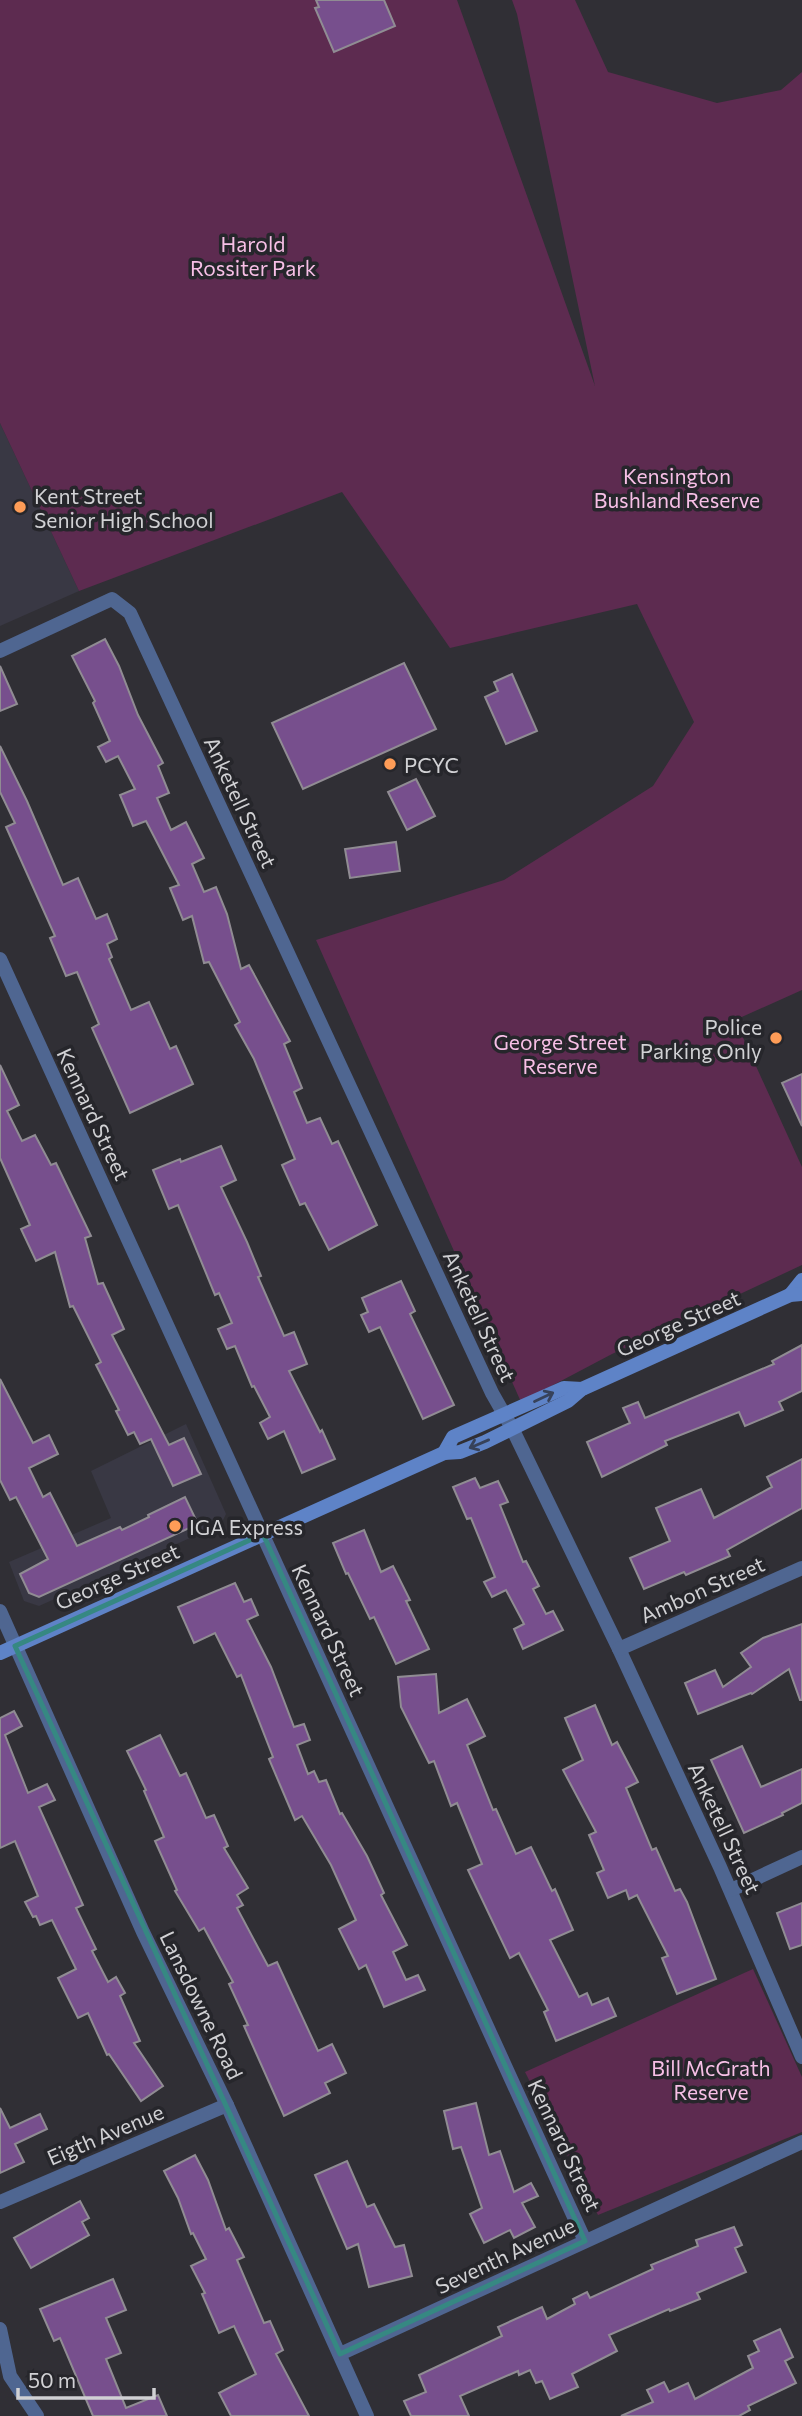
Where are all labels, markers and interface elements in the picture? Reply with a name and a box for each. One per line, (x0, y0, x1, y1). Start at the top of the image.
park label: Harold Rossiter Park (190, 231, 316, 280)
park label: Kensington Bushland Reserve (594, 463, 760, 512)
place label: Kent Street Senior High School (34, 483, 214, 532)
marker: Kent Street Senior High School (12, 499, 28, 515)
street label: Anketell Street (200, 732, 282, 872)
place label: PCYC (404, 752, 459, 777)
marker: PCYC (382, 756, 398, 772)
place label: Police Parking Only (640, 1014, 762, 1063)
park label: George Street Reserve (493, 1029, 627, 1078)
marker: Police Parking Only (768, 1030, 784, 1046)
street label: Kennard Street (52, 1044, 136, 1184)
street label: Anketell Street (439, 1246, 521, 1386)
street label: George Street (612, 1285, 744, 1361)
one-way arrow (532, 1390, 554, 1403)
one-way arrow (469, 1438, 490, 1451)
place label: IGA Express (189, 1514, 303, 1539)
marker: IGA Express (167, 1518, 183, 1534)
street label: George Street (51, 1538, 183, 1614)
street label: Ambon Street (636, 1550, 768, 1628)
street label: Kennard Street (287, 1560, 371, 1700)
street label: Anketell Street (684, 1758, 766, 1898)
street label: Lansdowne Road (155, 1927, 249, 2083)
park label: Bill McGrath Reserve (651, 2055, 771, 2104)
street label: Kennard Street (523, 2075, 607, 2215)
street label: Eigth Avenue (43, 2098, 167, 2170)
street label: Seventh Avenue (431, 2212, 579, 2298)
scale bar (18, 2356, 154, 2400)
text: 50 m (28, 2367, 76, 2392)

